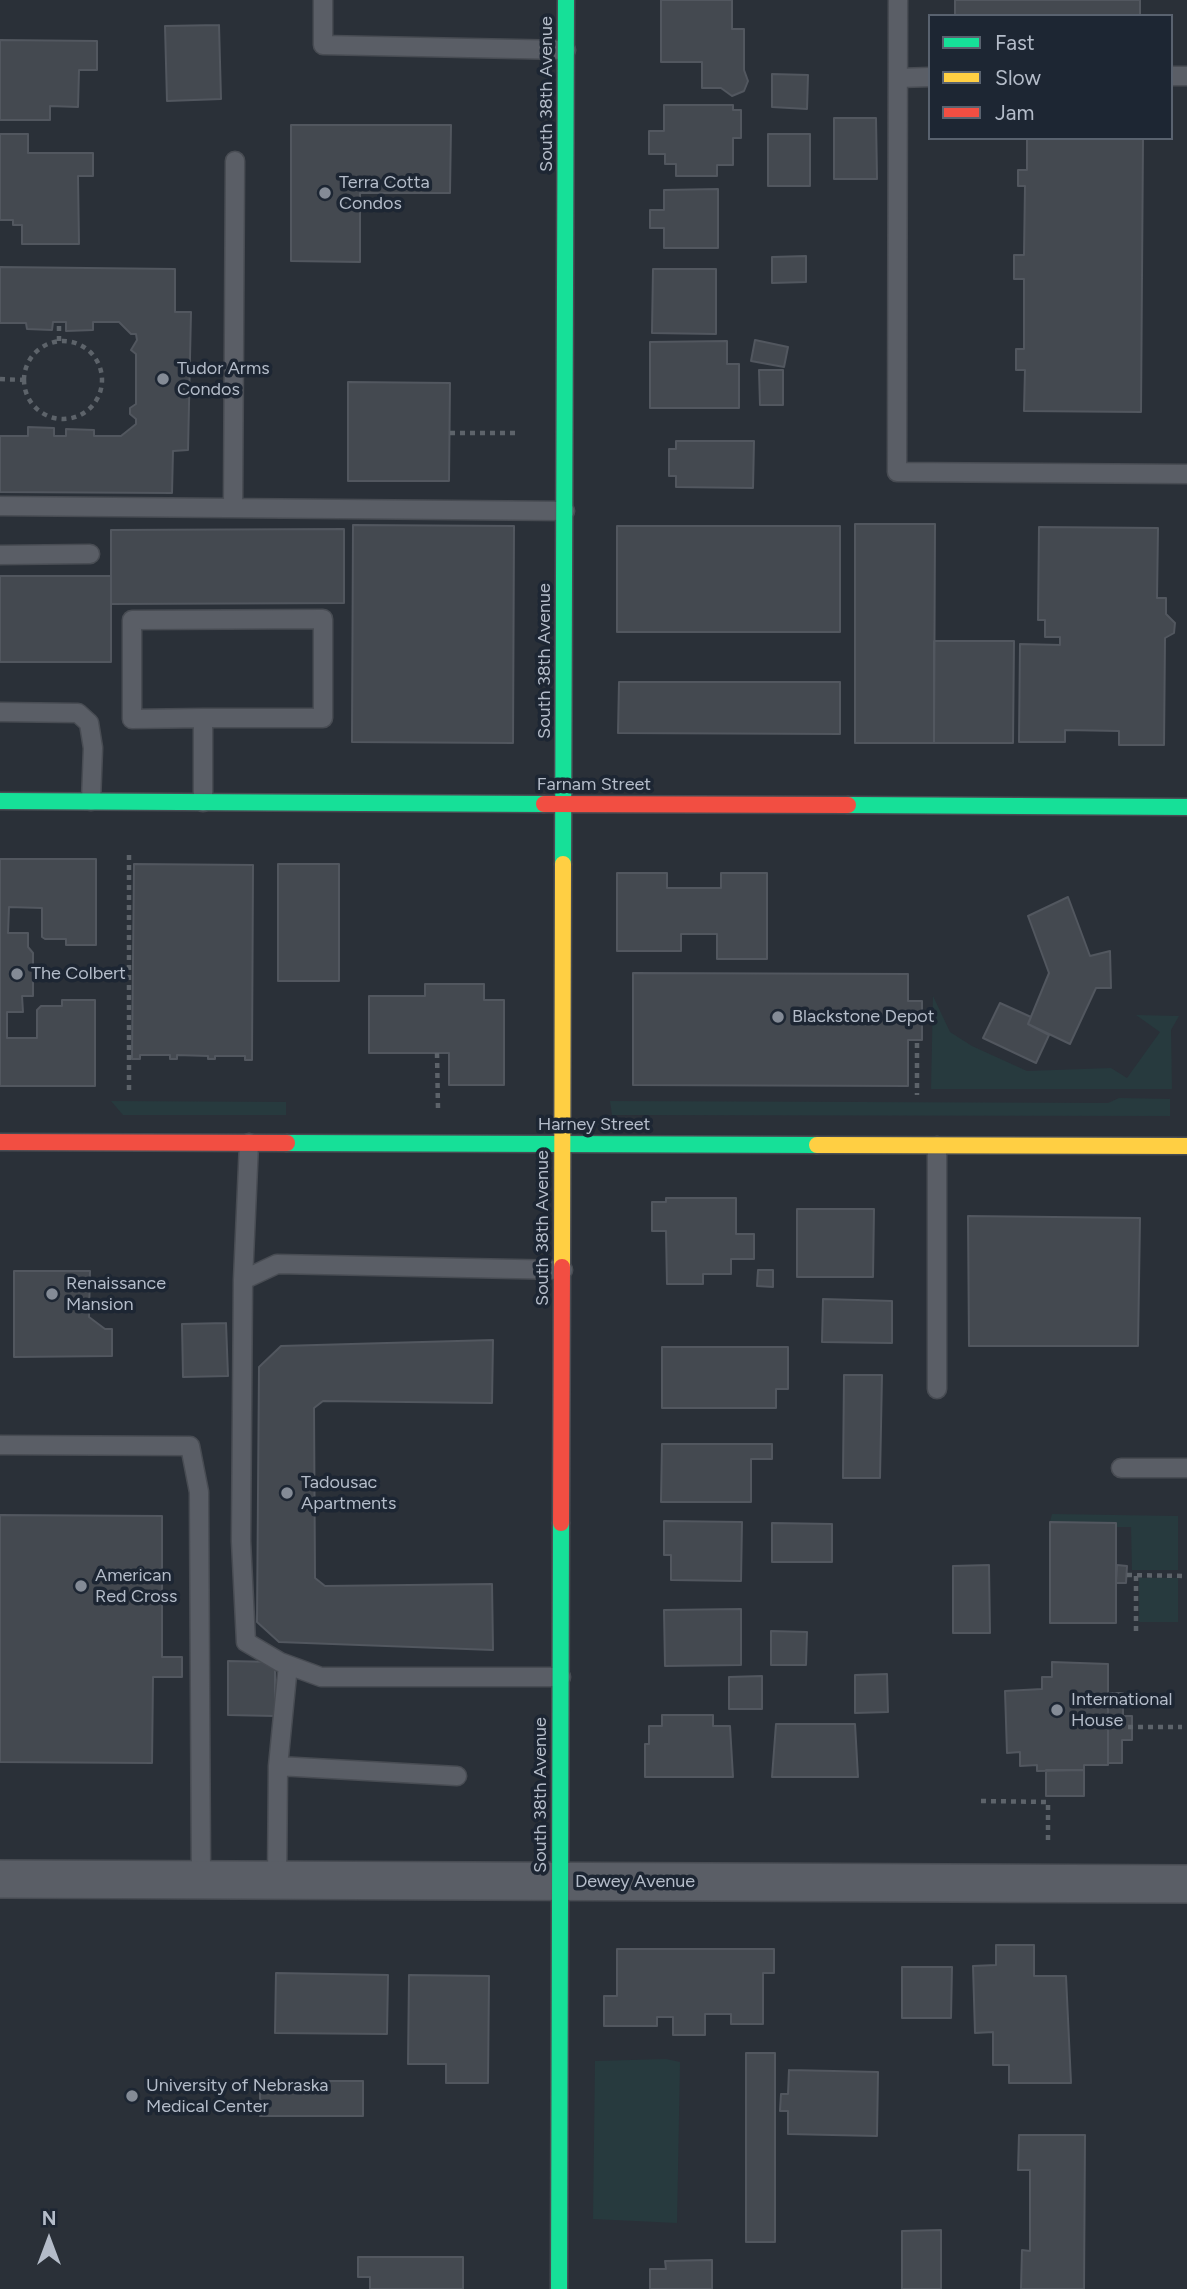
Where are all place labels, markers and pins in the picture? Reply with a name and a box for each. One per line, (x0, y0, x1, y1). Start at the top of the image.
place label: Terra Cotta Condos (339, 172, 430, 214)
marker: Terra Cotta Condos (317, 185, 333, 201)
place label: Tudor Arms Condos (177, 358, 270, 400)
marker: Tudor Arms Condos (155, 371, 171, 387)
place label: The Colbert (31, 963, 126, 985)
marker: The Colbert (9, 966, 25, 982)
place label: Blackstone Depot (792, 1006, 935, 1028)
marker: Blackstone Depot (770, 1009, 786, 1025)
place label: Renaissance Mansion (66, 1273, 166, 1316)
marker: Renaissance Mansion (44, 1286, 60, 1302)
place label: Tadousac Apartments (301, 1472, 396, 1514)
marker: Tadousac Apartments (279, 1485, 295, 1501)
place label: American Red Cross (95, 1565, 177, 1608)
marker: American Red Cross (73, 1578, 89, 1594)
place label: International House (1071, 1689, 1172, 1732)
marker: International House (1049, 1702, 1065, 1718)
place label: University of Nebraska Medical Center (146, 2075, 328, 2118)
marker: University of Nebraska Medical Center (124, 2088, 140, 2104)

